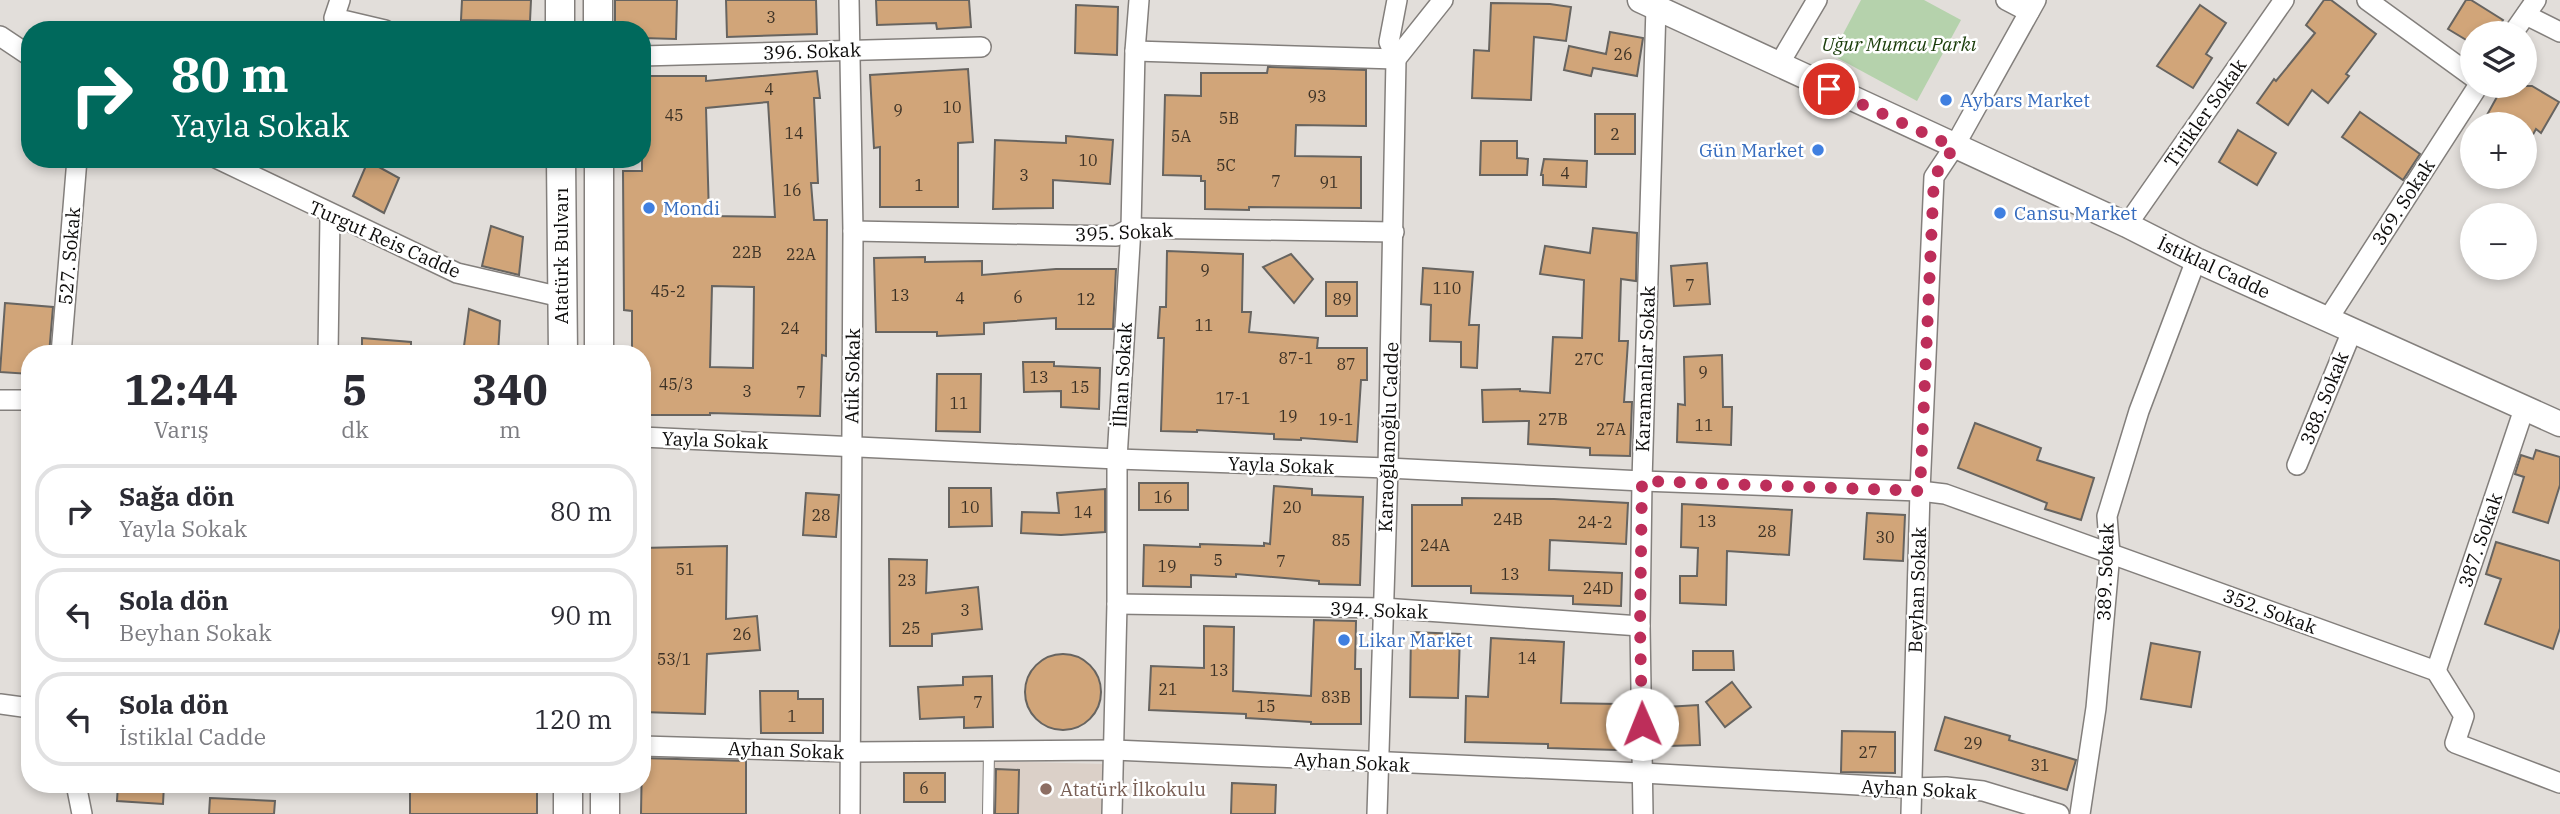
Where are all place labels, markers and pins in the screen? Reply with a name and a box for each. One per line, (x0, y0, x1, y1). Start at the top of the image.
pin (1799, 59, 1859, 119)
place label: Aybars Market (1960, 88, 2090, 112)
marker: Aybars Market (1938, 92, 1954, 108)
place label: Gün Market (1699, 138, 1804, 162)
marker: Gün Market (1810, 142, 1826, 158)
place label: Mondi (663, 196, 720, 220)
marker: Mondi (641, 200, 657, 216)
place label: Cansu Market (2014, 201, 2137, 225)
marker: Cansu Market (1992, 205, 2008, 221)
place label: Likar Market (1358, 628, 1473, 652)
marker: Likar Market (1336, 632, 1352, 648)
place label: Atatürk İlkokulu (1060, 777, 1206, 801)
marker: Atatürk İlkokulu (1038, 781, 1054, 797)

